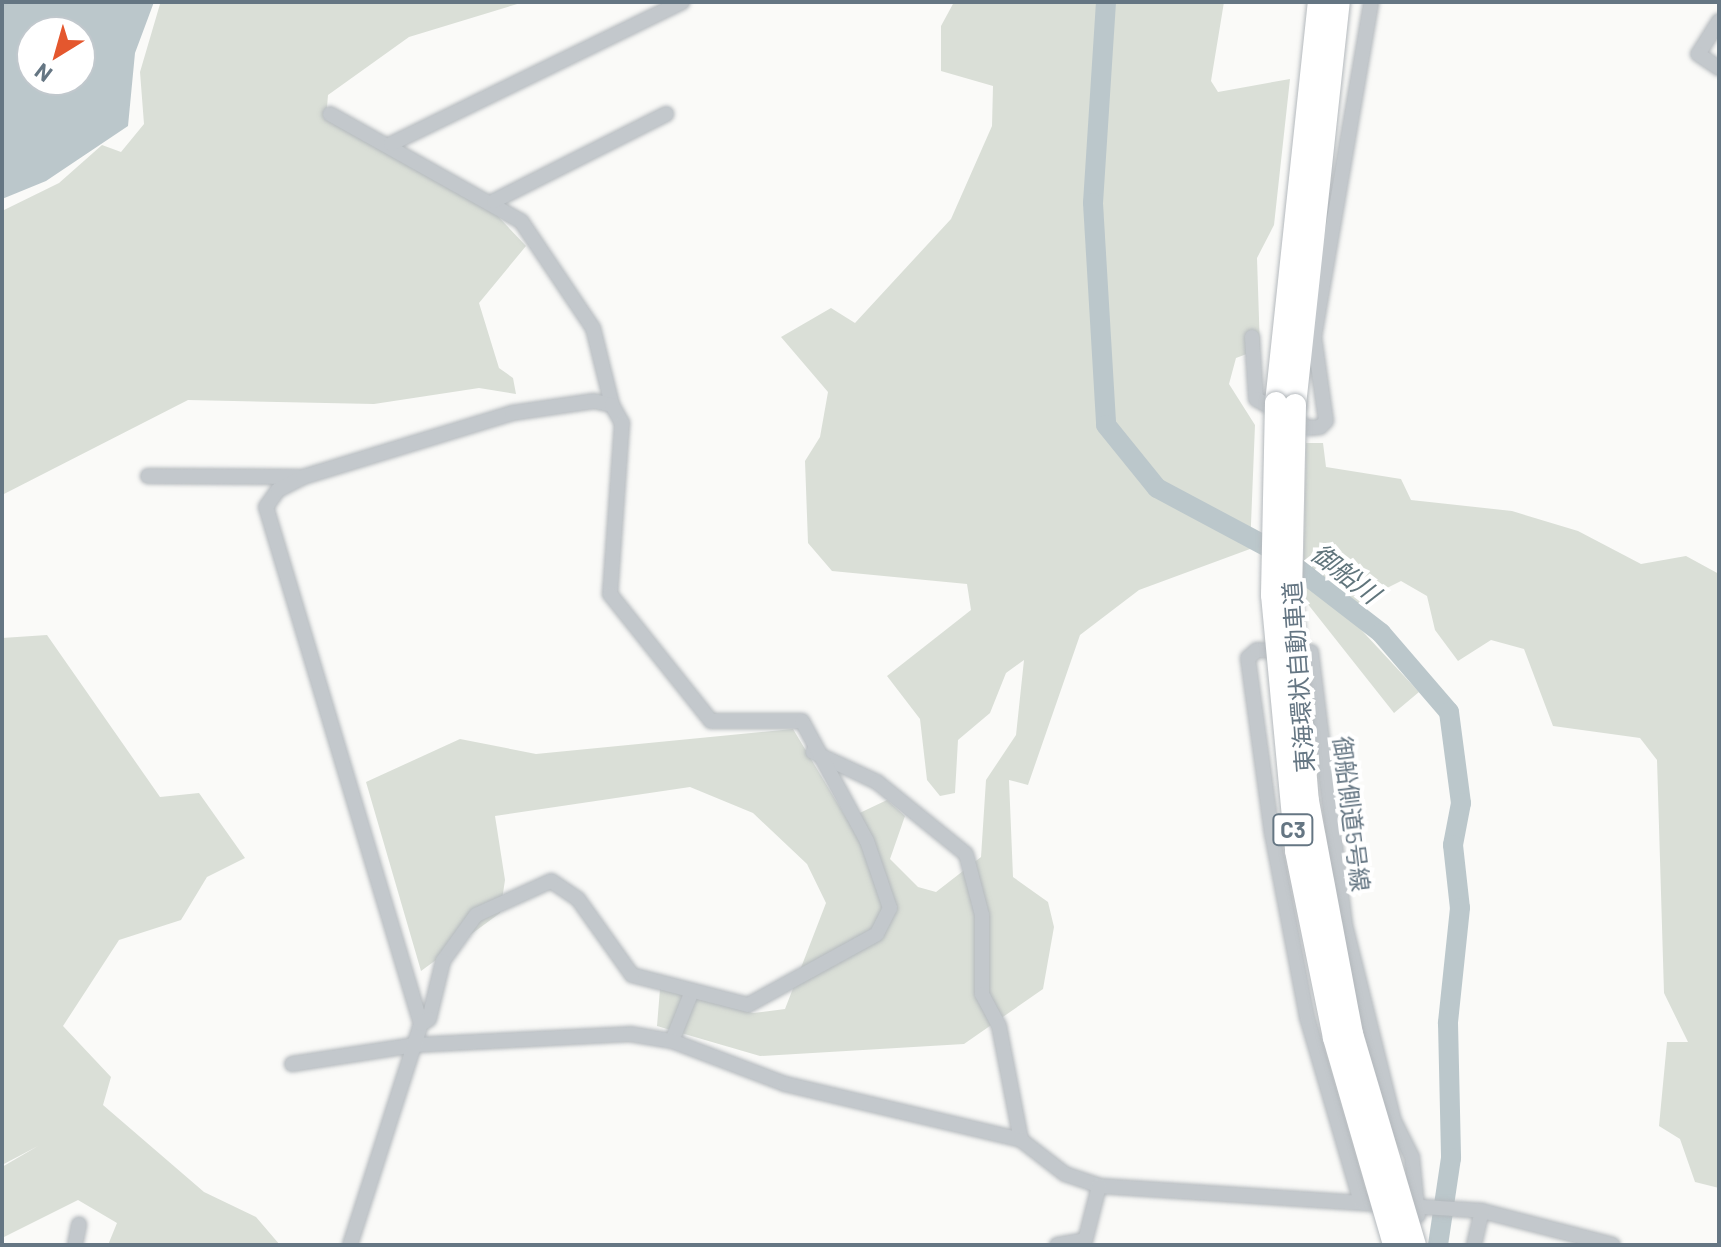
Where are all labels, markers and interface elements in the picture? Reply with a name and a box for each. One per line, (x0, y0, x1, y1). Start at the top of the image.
north arrow (16, 16, 96, 96)
text: N (29, 59, 56, 88)
water label: 御船川 (1306, 537, 1386, 609)
street label: 東海環状自動車道 (1277, 580, 1319, 774)
street label: 御船側道5号線 (1328, 735, 1376, 893)
road number: C3 (1271, 812, 1315, 848)

